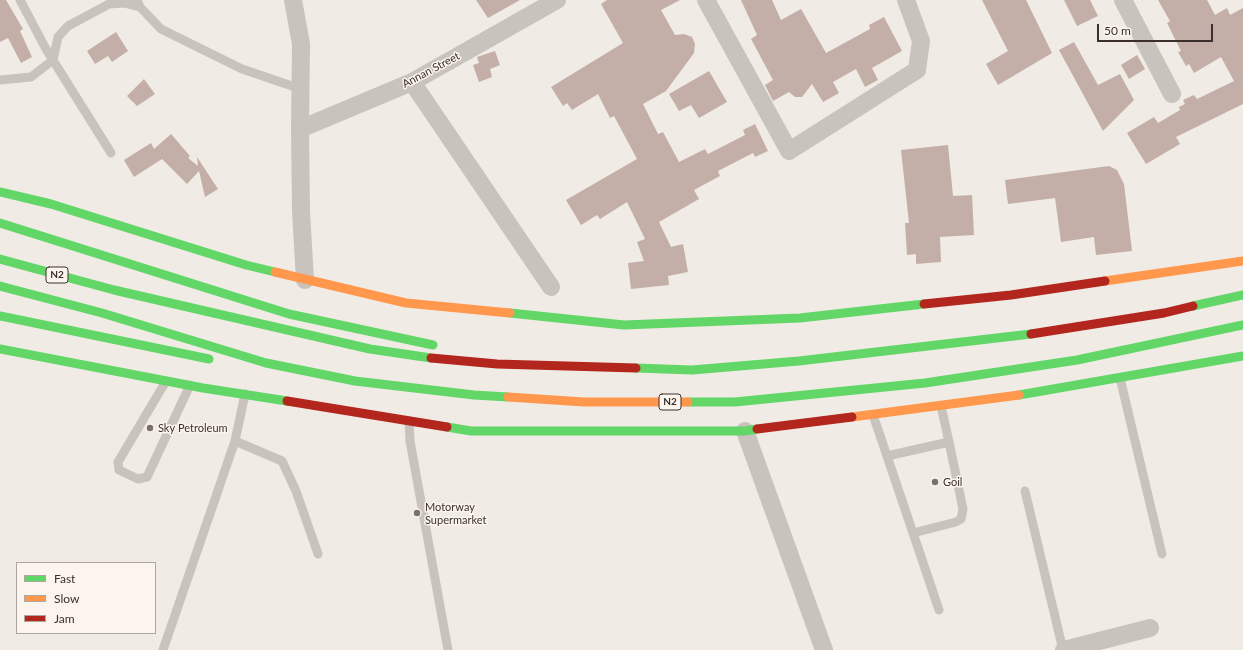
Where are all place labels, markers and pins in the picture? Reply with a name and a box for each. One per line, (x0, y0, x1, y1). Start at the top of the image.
place label: Sky Petroleum (158, 421, 228, 435)
marker: Sky Petroleum (145, 423, 155, 433)
place label: Goil (943, 475, 962, 489)
marker: Goil (930, 477, 940, 487)
place label: Motorway Supermarket (425, 500, 486, 526)
marker: Motorway Supermarket (412, 508, 422, 518)

